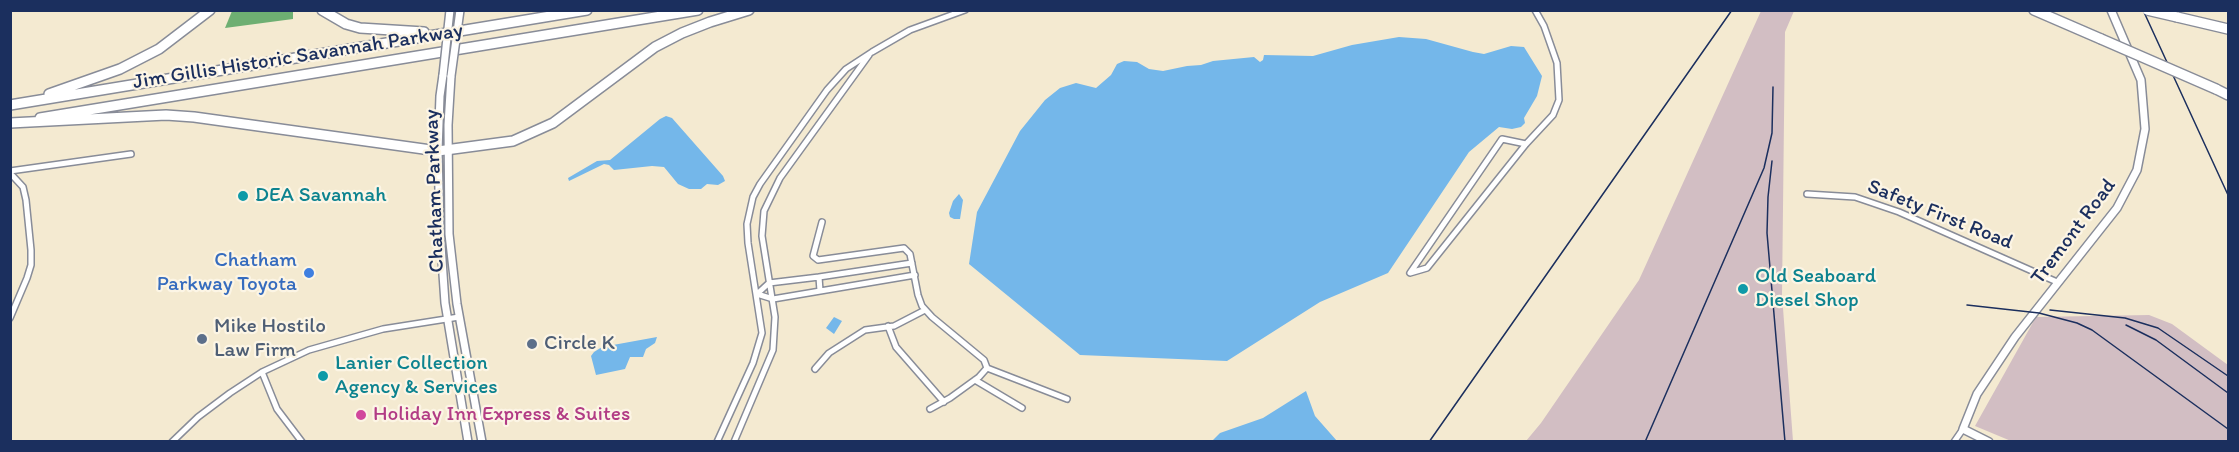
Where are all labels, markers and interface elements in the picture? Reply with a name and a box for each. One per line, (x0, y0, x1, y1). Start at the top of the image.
street label: Jim Gillis Historic Savannah Parkway (131, 18, 465, 96)
street label: Chatham Parkway (420, 109, 450, 273)
street label: Safety First Road (1864, 174, 2016, 256)
street label: Tremont Road (2026, 174, 2122, 290)
place label: DEA Savannah (255, 183, 387, 209)
marker: DEA Savannah (236, 189, 250, 203)
place label: Chatham Parkway Toyota (157, 248, 297, 298)
place label: Old Seaboard Diesel Shop (1755, 264, 1876, 314)
marker: Chatham Parkway Toyota (302, 266, 316, 280)
marker: Old Seaboard Diesel Shop (1736, 282, 1750, 296)
place label: Mike Hostilo Law Firm (214, 314, 326, 364)
place label: Circle K (544, 331, 615, 357)
marker: Mike Hostilo Law Firm (195, 332, 209, 346)
marker: Circle K (525, 337, 539, 351)
place label: Lanier Collection Agency & Services (335, 351, 498, 401)
marker: Lanier Collection Agency & Services (316, 369, 330, 383)
place label: Holiday Inn Express & Suites (373, 402, 630, 428)
marker: Holiday Inn Express & Suites (354, 408, 368, 422)

